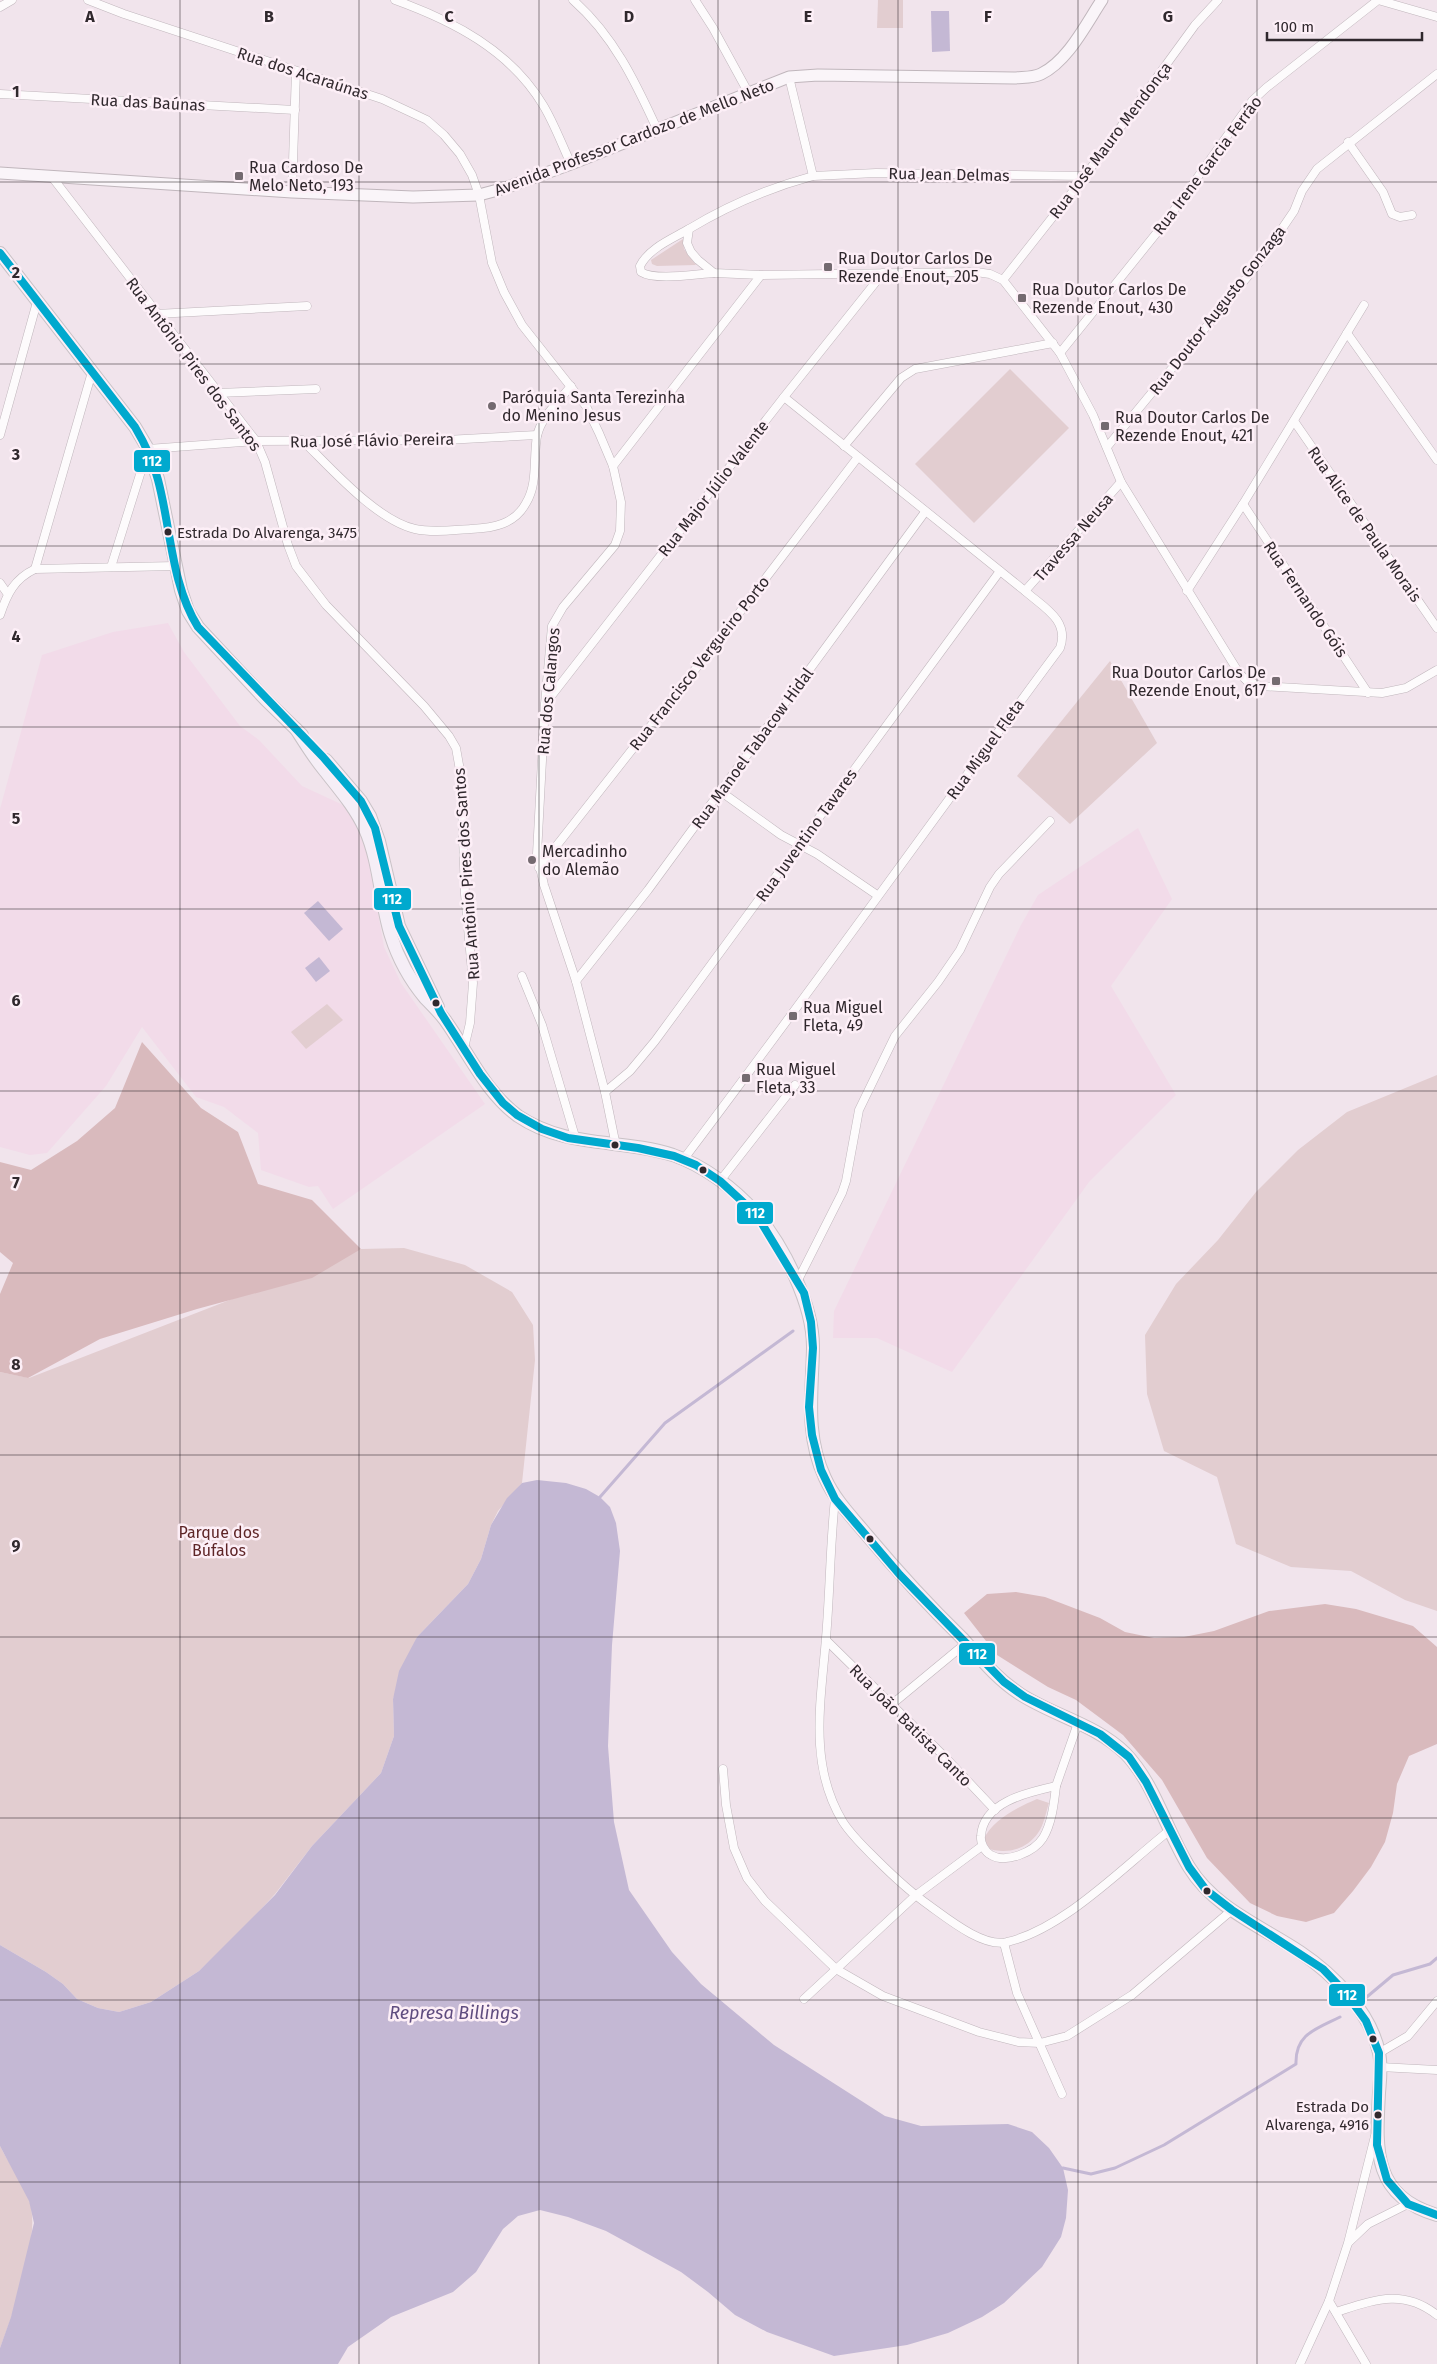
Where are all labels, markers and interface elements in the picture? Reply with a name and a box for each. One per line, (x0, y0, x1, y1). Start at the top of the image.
text: A (84, 7, 95, 26)
text: B (264, 7, 274, 26)
text: C (444, 7, 454, 26)
text: D (624, 7, 634, 26)
text: E (804, 7, 812, 26)
text: F (984, 7, 992, 26)
text: G (1163, 7, 1173, 26)
scale bar (1267, 10, 1422, 42)
text: 100 m (1274, 18, 1314, 36)
street label: Rua dos Acaraúnas (235, 43, 371, 104)
street label: Rua José Mauro Mendonça (1045, 58, 1176, 223)
street label: Avenida Professor Cardozo de Mello Neto (492, 75, 777, 200)
text: 1 (12, 82, 20, 101)
street label: Rua das Baúnas (90, 90, 206, 115)
street label: Rua Irene Garcia Ferrão (1149, 92, 1266, 238)
place label: Rua Cardoso De Melo Neto, 193 (249, 158, 363, 195)
street label: Rua Jean Delmas (888, 164, 1010, 185)
marker: Rua Cardoso De Melo Neto, 193 (233, 170, 245, 182)
street label: Rua Doutor Augusto Gonzaga (1145, 222, 1289, 399)
place label: Rua Doutor Carlos De Rezende Enout, 205 (838, 249, 993, 286)
marker: Rua Doutor Carlos De Rezende Enout, 205 (822, 261, 834, 273)
text: 2 (12, 263, 20, 282)
street label: Rua Antônio Pires dos Santos (122, 274, 265, 455)
place label: Rua Doutor Carlos De Rezende Enout, 430 (1032, 280, 1187, 317)
marker: Rua Doutor Carlos De Rezende Enout, 430 (1016, 292, 1028, 304)
place label: Paróquia Santa Terezinha do Menino Jesus (502, 388, 685, 425)
marker: Paróquia Santa Terezinha do Menino Jesus (486, 400, 498, 412)
place label: Rua Doutor Carlos De Rezende Enout, 421 (1115, 408, 1270, 445)
street label: Rua Major Júlio Valente (654, 416, 773, 560)
marker: Rua Doutor Carlos De Rezende Enout, 421 (1099, 420, 1111, 432)
street label: Rua José Flávio Pereira (290, 430, 454, 451)
street label: Rua Alice de Paula Morais (1304, 443, 1425, 606)
text: 3 (11, 445, 20, 464)
line badge: 112 (133, 449, 171, 473)
text: 112 (142, 453, 162, 470)
street label: Travessa Neusa (1030, 489, 1117, 585)
place label: Estrada Do Alvarenga, 3475 (177, 524, 357, 542)
marker: Estrada Do Alvarenga, 3475 (163, 527, 173, 537)
street label: Rua Fernando Góis (1260, 538, 1352, 661)
street label: Rua Francisco Vergueiro Porto (625, 572, 773, 754)
text: 4 (11, 627, 21, 646)
street label: Rua dos Calangos (533, 627, 564, 755)
place label: Rua Doutor Carlos De Rezende Enout, 617 (1111, 663, 1266, 700)
street label: Rua Manoel Tabacow Hidal (688, 664, 817, 832)
marker: Rua Doutor Carlos De Rezende Enout, 617 (1270, 675, 1282, 687)
street label: Rua Miguel Fleta (943, 695, 1028, 803)
street label: Rua Juventino Tavares (752, 765, 861, 905)
street label: Rua Antônio Pires dos Santos (450, 767, 483, 981)
text: 5 (12, 809, 21, 828)
place label: Mercadinho do Alemão (542, 842, 627, 879)
marker: Mercadinho do Alemão (526, 854, 538, 866)
line badge: 112 (373, 887, 412, 911)
text: 112 (382, 891, 402, 908)
text: 6 (11, 991, 21, 1010)
unlabelled marker (431, 998, 441, 1008)
place label: Rua Miguel Fleta, 49 (803, 998, 883, 1035)
marker: Rua Miguel Fleta, 49 (787, 1010, 799, 1022)
place label: Rua Miguel Fleta, 33 (756, 1060, 836, 1097)
marker: Rua Miguel Fleta, 33 (740, 1072, 752, 1084)
unlabelled marker (610, 1140, 620, 1150)
unlabelled marker (698, 1165, 708, 1175)
text: 7 (12, 1173, 20, 1192)
line badge: 112 (736, 1201, 774, 1225)
text: 112 (745, 1205, 765, 1222)
text: 8 (11, 1355, 21, 1374)
park label: Parque dos Búfalos (178, 1523, 260, 1560)
unlabelled marker (865, 1534, 875, 1544)
text: 9 (12, 1536, 21, 1555)
line badge: 112 (958, 1642, 996, 1666)
text: 112 (967, 1646, 987, 1663)
street label: Rua João Batista Canto (846, 1660, 976, 1790)
unlabelled marker (1202, 1886, 1212, 1896)
line badge: 112 (1328, 1983, 1366, 2007)
text: 112 (1337, 1987, 1357, 2004)
water label: Represa Billings (389, 2002, 519, 2024)
unlabelled marker (1368, 2034, 1378, 2044)
place label: Estrada Do Alvarenga, 4916 (1266, 2098, 1369, 2134)
marker: Estrada Do Alvarenga, 4916 (1373, 2110, 1383, 2120)

